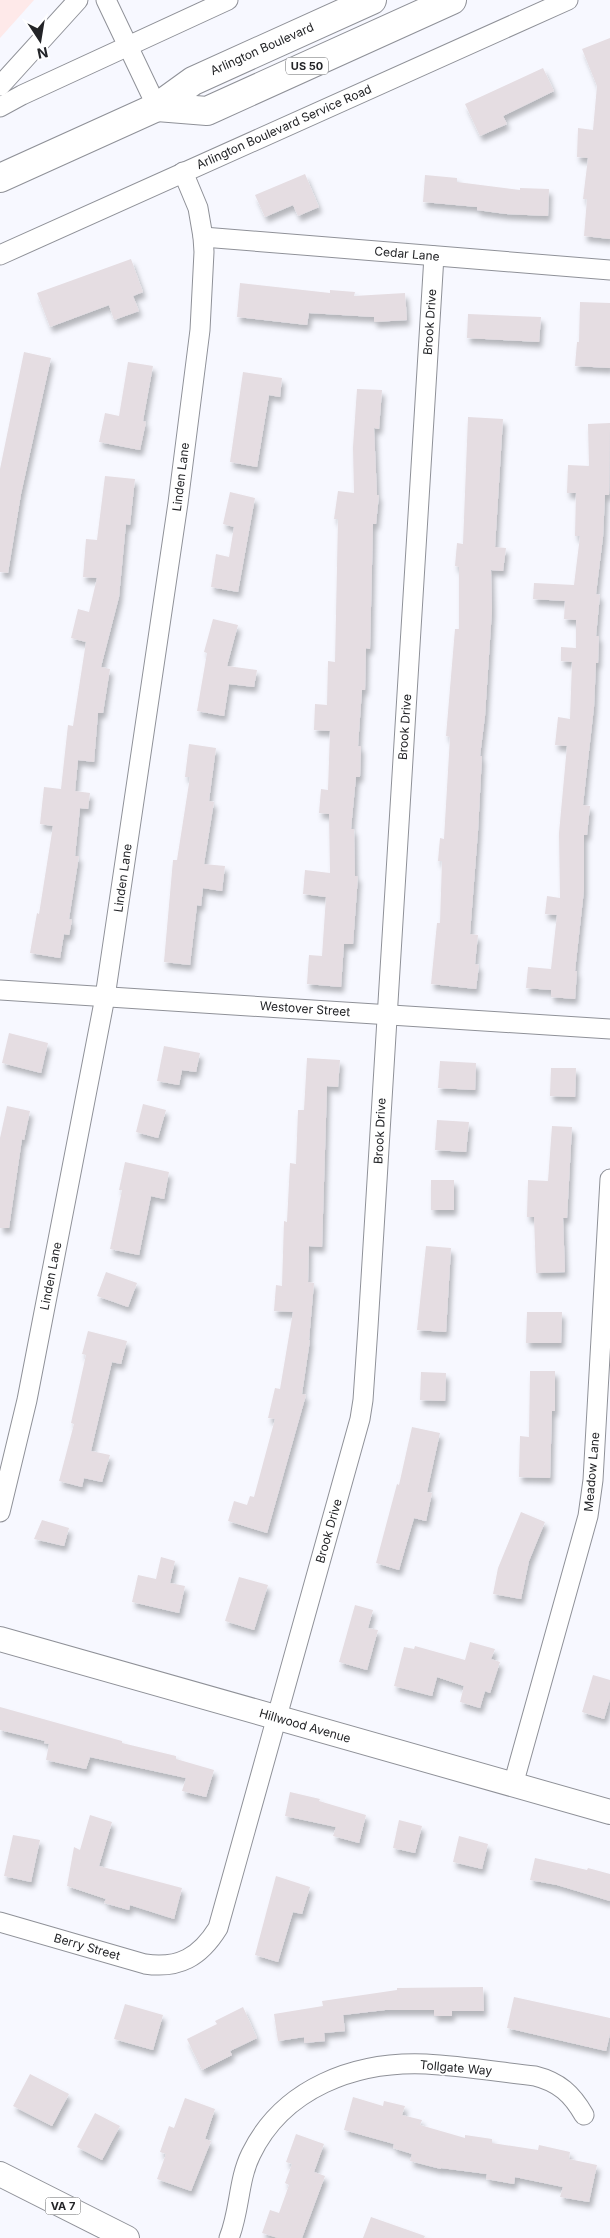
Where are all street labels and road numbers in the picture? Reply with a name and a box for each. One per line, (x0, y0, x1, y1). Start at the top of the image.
street label: Arlington Boulevard (208, 19, 316, 78)
road number: US 50 (286, 58, 328, 74)
street label: Arlington Boulevard Service Road (194, 81, 374, 172)
street label: Cedar Lane (374, 243, 440, 264)
street label: Brook Drive (420, 288, 439, 356)
street label: Linden Lane (169, 442, 192, 512)
street label: Brook Drive (395, 693, 414, 761)
street label: Linden Lane (110, 843, 135, 913)
street label: Westover Street (259, 998, 351, 1019)
street label: Brook Drive (370, 1097, 389, 1164)
street label: Linden Lane (37, 1241, 64, 1311)
street label: Meadow Lane (581, 1432, 602, 1512)
street label: Brook Drive (312, 1497, 345, 1565)
street label: Hillwood Avenue (258, 1705, 353, 1746)
street label: Berry Street (52, 1930, 122, 1963)
street label: Tollgate Way (419, 2057, 493, 2078)
road number: VA 7 (46, 2198, 80, 2214)

